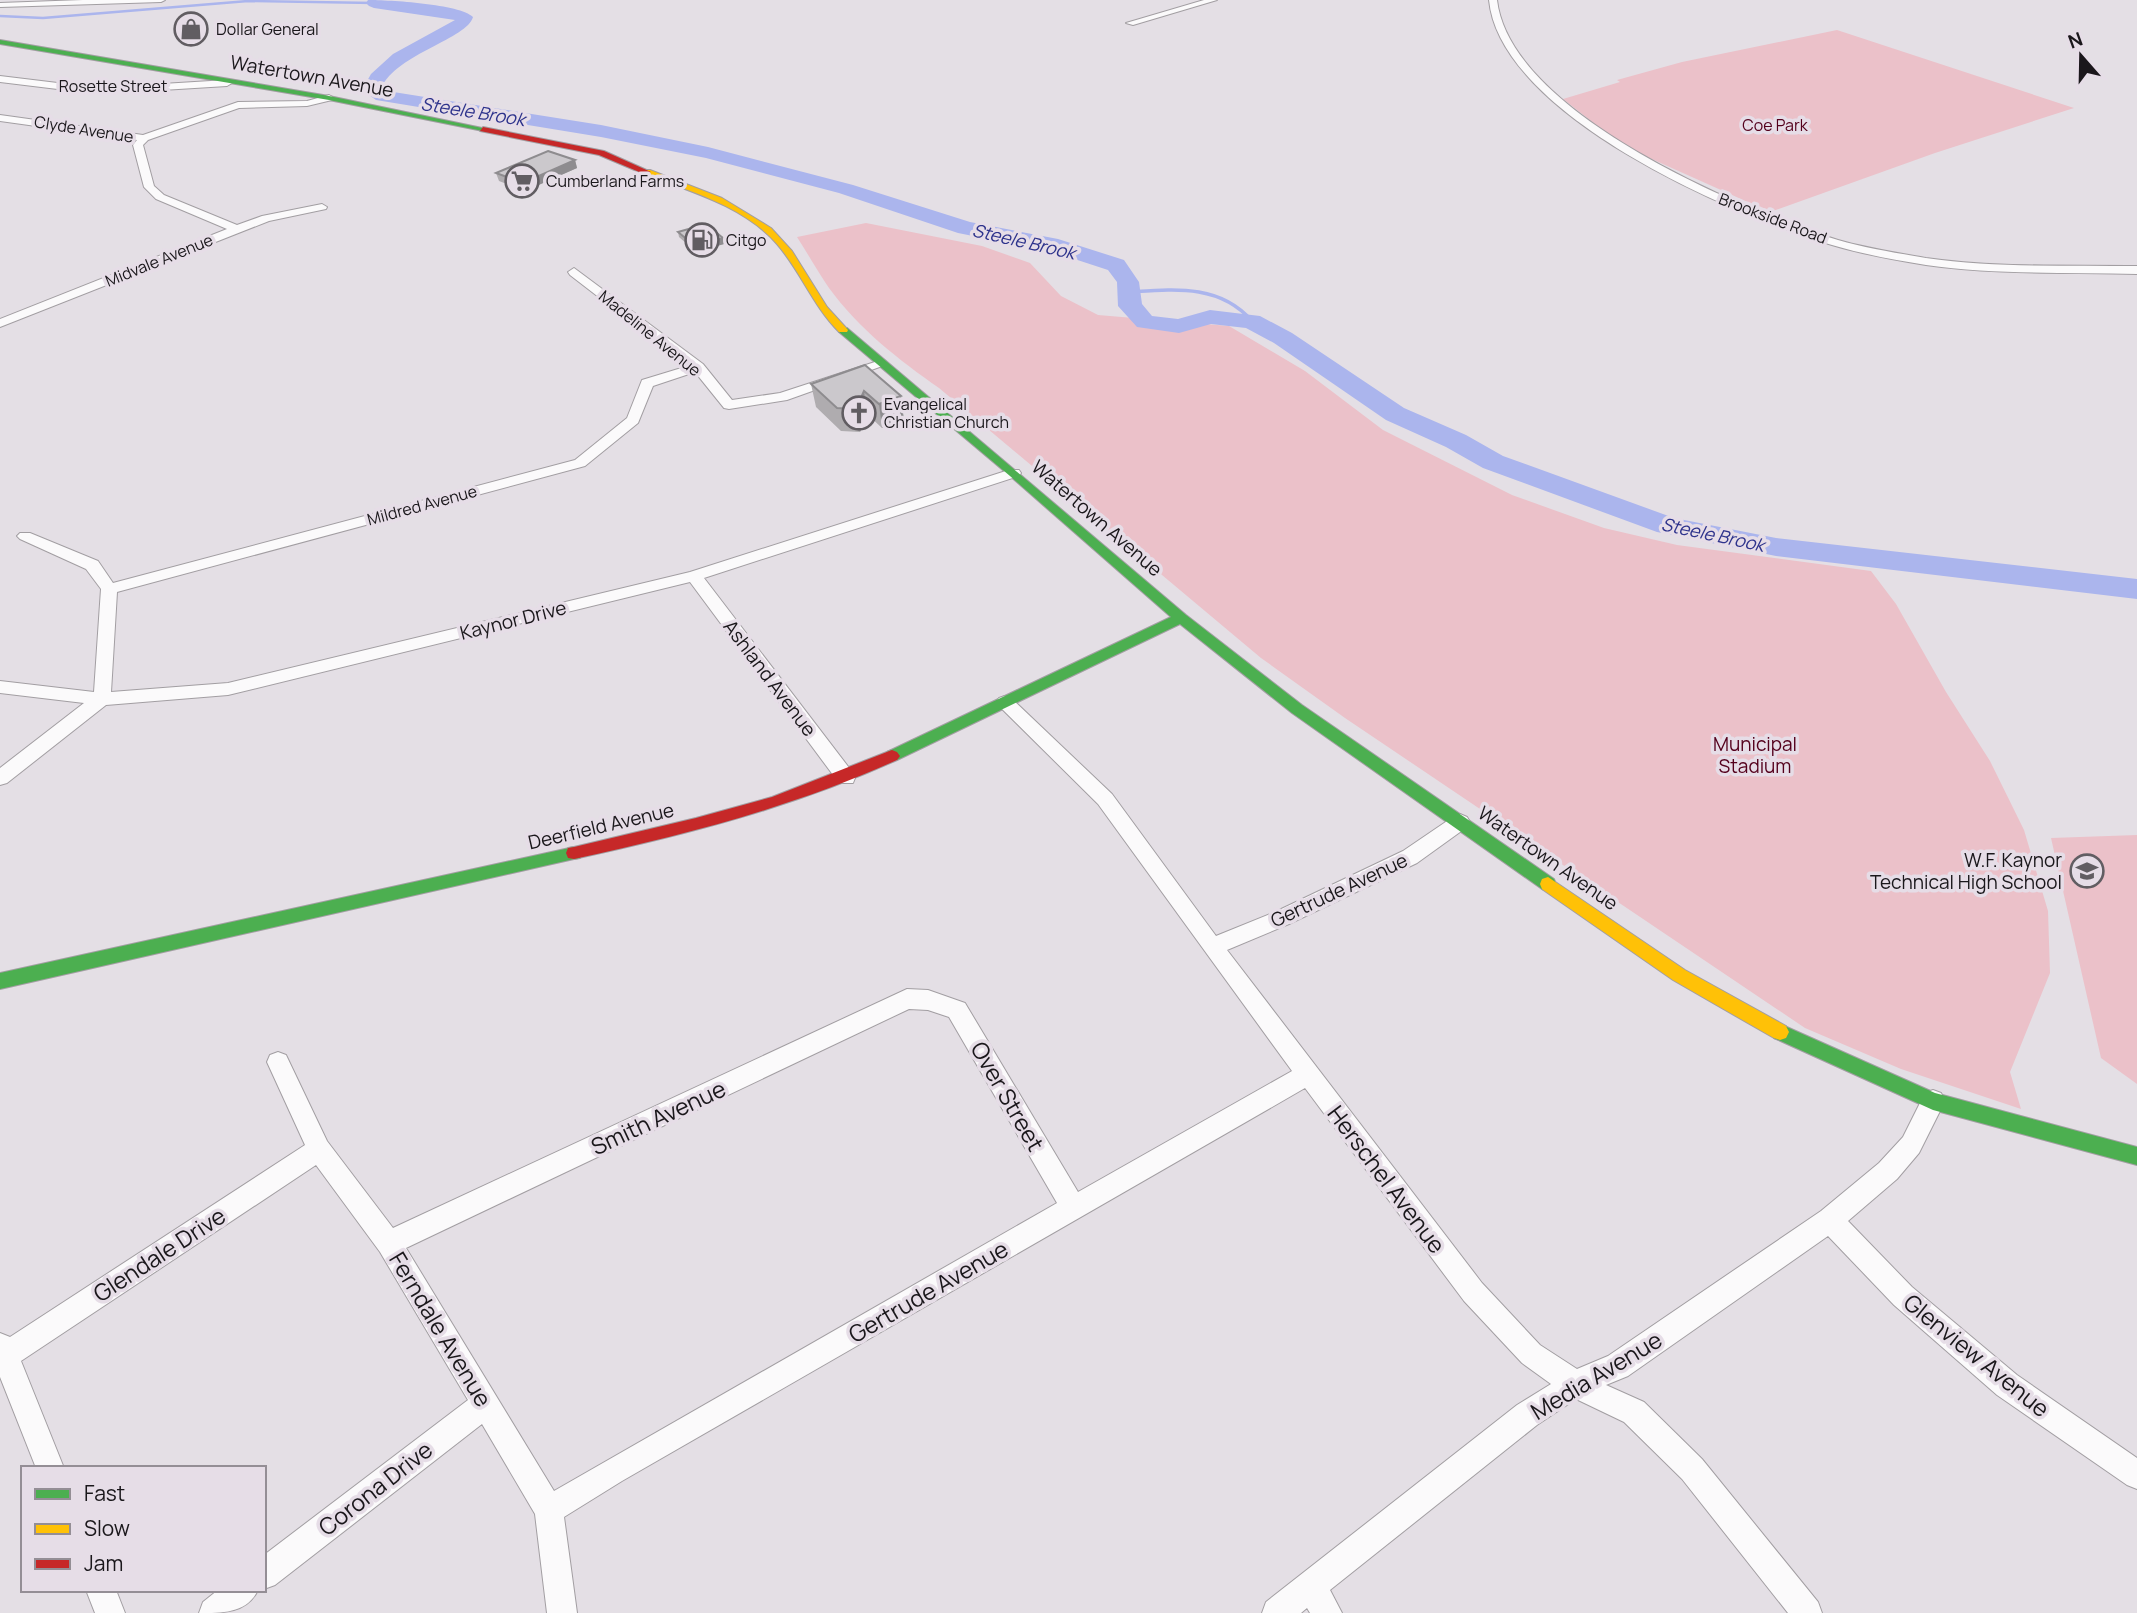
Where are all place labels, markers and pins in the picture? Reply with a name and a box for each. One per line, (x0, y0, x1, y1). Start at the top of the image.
shop icon: Dollar General (172, 10, 210, 48)
place label: Dollar General (216, 18, 319, 40)
supermarket icon: Cumberland Farms (503, 162, 541, 200)
place label: Cumberland Farms (546, 170, 684, 192)
fuel station icon: Citgo (683, 221, 721, 259)
place label: Citgo (726, 229, 767, 251)
place label: Evangelical Christian Church (884, 393, 1009, 433)
church icon: Evangelical Christian Church (840, 394, 878, 432)
place label: W.F. Kaynor Technical High School (1870, 847, 2062, 895)
school or university icon: W.F. Kaynor Technical High School (2068, 852, 2106, 890)

